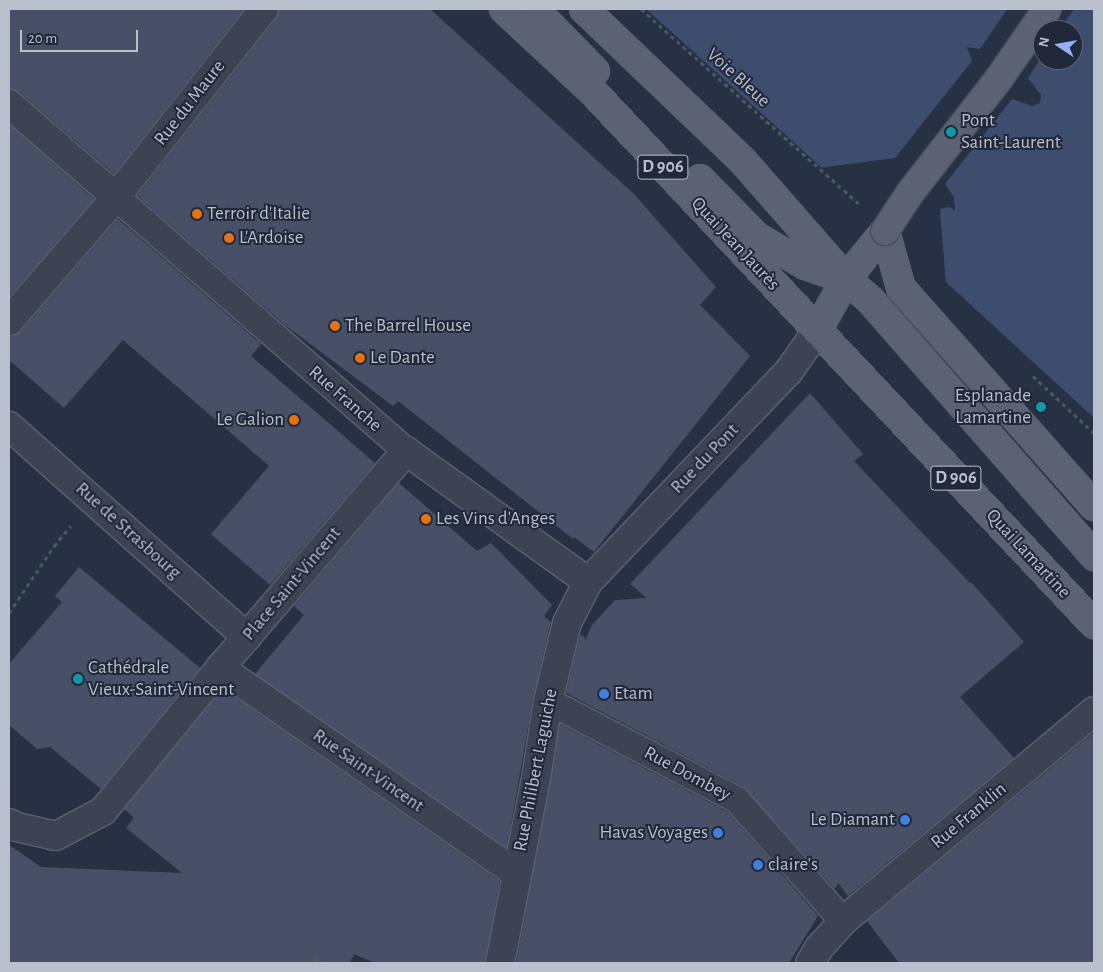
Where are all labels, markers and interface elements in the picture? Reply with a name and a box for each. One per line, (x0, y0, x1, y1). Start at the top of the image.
scale bar (22, 20, 140, 52)
north arrow (1033, 20, 1083, 70)
text: 20 m (28, 31, 57, 46)
text: N (1036, 36, 1052, 48)
street label: Voie Bleue (701, 44, 775, 112)
street label: Rue du Maure (150, 56, 230, 150)
place label: Pont Saint-Laurent (961, 110, 1061, 154)
marker: Pont Saint-Laurent (945, 126, 957, 138)
road number: D 906 (637, 152, 689, 182)
street label: Quai Jean Jaurès (686, 192, 784, 296)
place label: Terroir d'Italie (207, 203, 310, 225)
marker: Terroir d'Italie (191, 208, 203, 220)
place label: L'Ardoise (239, 227, 304, 249)
marker: L'Ardoise (223, 232, 235, 244)
place label: The Barrel House (345, 315, 471, 337)
marker: The Barrel House (329, 320, 341, 332)
place label: Le Dante (370, 347, 435, 369)
marker: Le Dante (354, 352, 366, 364)
street label: Rue Franche (304, 361, 386, 437)
place label: Esplanade Lamartine (955, 385, 1031, 429)
marker: Esplanade Lamartine (1035, 401, 1047, 413)
place label: Le Galion (216, 409, 284, 431)
marker: Le Galion (288, 414, 300, 426)
street label: Rue du Pont (666, 419, 744, 499)
road number: D 906 (930, 462, 982, 493)
street label: Rue de Strasbourg (70, 478, 186, 584)
street label: Quai Lamartine (981, 505, 1075, 603)
place label: Les Vins d'Anges (436, 508, 555, 530)
marker: Les Vins d'Anges (420, 513, 432, 525)
street label: Place Saint-Vincent (238, 522, 346, 646)
place label: Cathédrale Vieux-Saint-Vincent (88, 657, 234, 701)
marker: Cathédrale Vieux-Saint-Vincent (72, 673, 84, 685)
place label: Etam (614, 683, 653, 705)
street label: Rue Philibert Laguiche (509, 687, 563, 853)
marker: Etam (598, 688, 610, 700)
street label: Rue Saint-Vincent (308, 724, 428, 818)
street label: Rue Dombey (640, 742, 734, 806)
street label: Rue Franklin (927, 778, 1011, 854)
place label: Le Diamant (810, 809, 895, 831)
marker: Le Diamant (899, 814, 911, 826)
place label: Havas Voyages (600, 822, 708, 844)
marker: Havas Voyages (712, 827, 724, 839)
place label: claire's (768, 854, 818, 876)
marker: claire's (752, 859, 764, 871)

